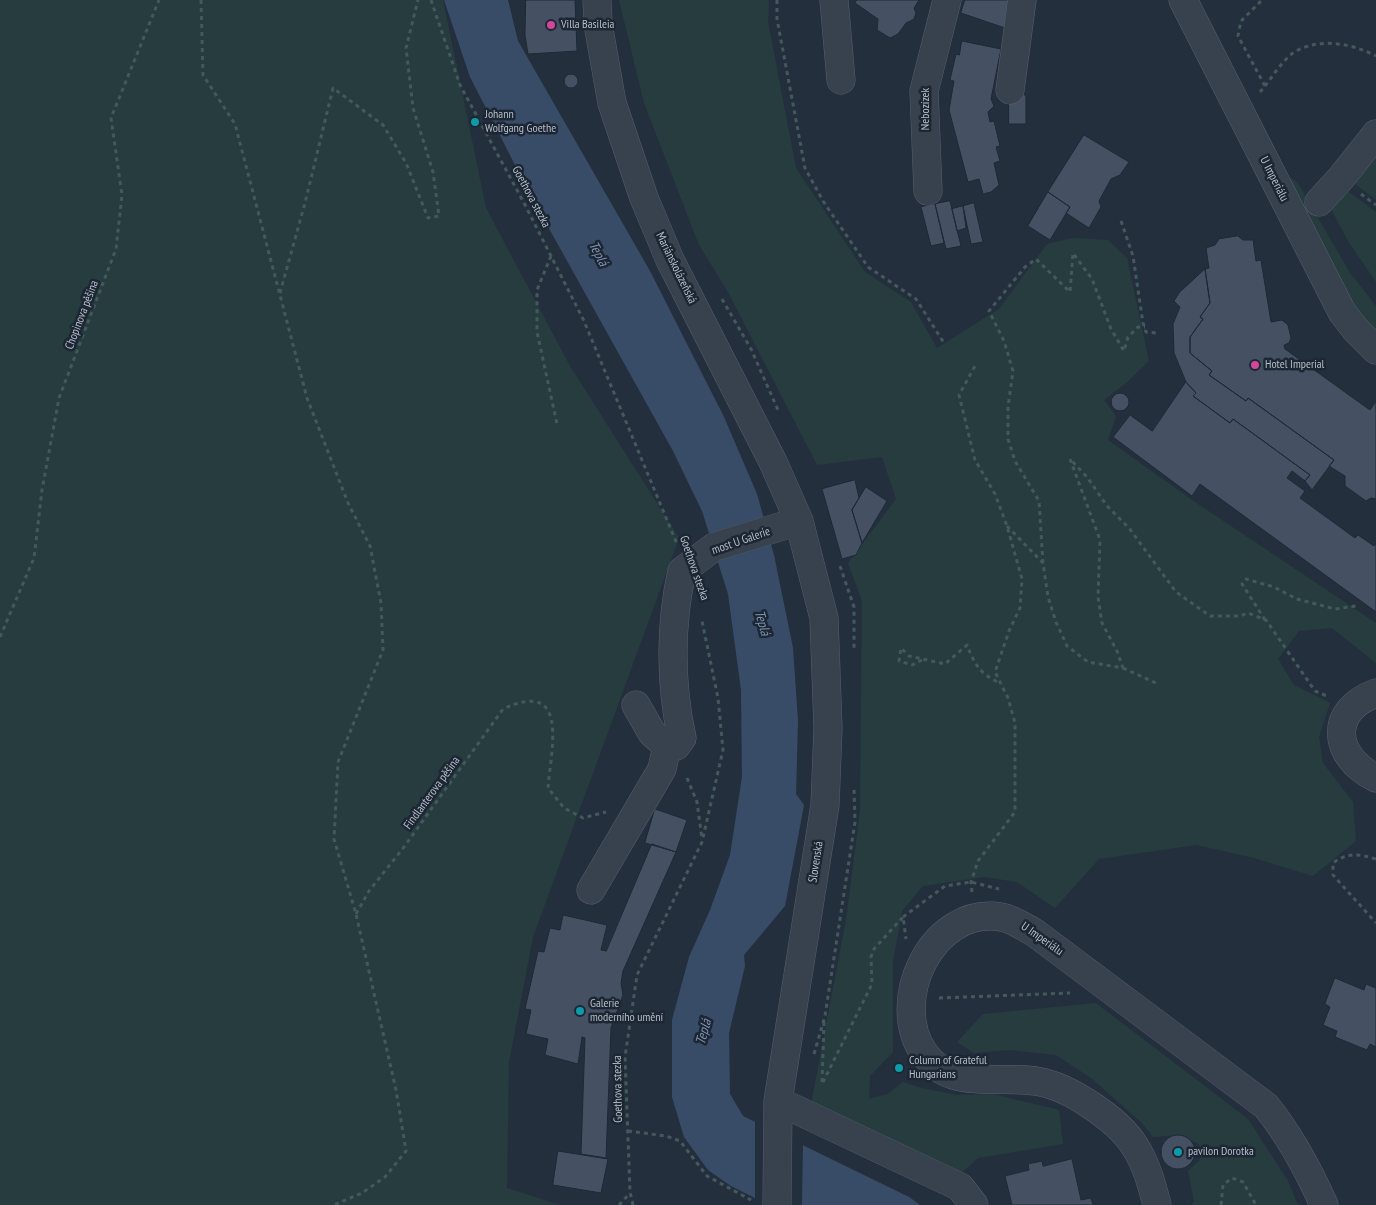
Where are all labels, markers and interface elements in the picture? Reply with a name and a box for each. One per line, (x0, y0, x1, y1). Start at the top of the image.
place label: Villa Basileia (561, 18, 614, 32)
marker: Villa Basileia (545, 19, 557, 31)
street label: Nebozízek (919, 88, 933, 130)
place label: Johann Wolfgang Goethe (485, 108, 556, 136)
marker: Johann Wolfgang Goethe (469, 116, 481, 128)
street label: U Imperiálu (1257, 154, 1291, 204)
street label: Goethova stezka (509, 164, 553, 230)
street label: Mariánskolázeňská (653, 230, 699, 306)
water label: Teplá (585, 239, 611, 269)
street label: Chopinova pěšina (62, 278, 102, 352)
place label: Hotel Imperial (1265, 358, 1324, 372)
marker: Hotel Imperial (1249, 359, 1261, 371)
street label: most U Galerie (710, 524, 772, 558)
street label: Goethova stezka (676, 534, 712, 602)
water label: Teplá (750, 608, 774, 638)
street label: Findlanterova pěšina (401, 754, 463, 832)
street label: Slovenská (806, 840, 826, 884)
street label: U Imperiálu (1018, 919, 1066, 959)
place label: Galerie moderního umění (590, 997, 663, 1025)
marker: Galerie moderního umění (574, 1005, 586, 1017)
water label: Teplá (693, 1017, 715, 1047)
place label: Column of Grateful Hungarians (909, 1054, 987, 1082)
street label: Goethova stezka (610, 1055, 626, 1123)
marker: Column of Grateful Hungarians (893, 1062, 905, 1074)
place label: pavilon Dorotka (1188, 1145, 1254, 1159)
marker: pavilon Dorotka (1172, 1146, 1184, 1158)

